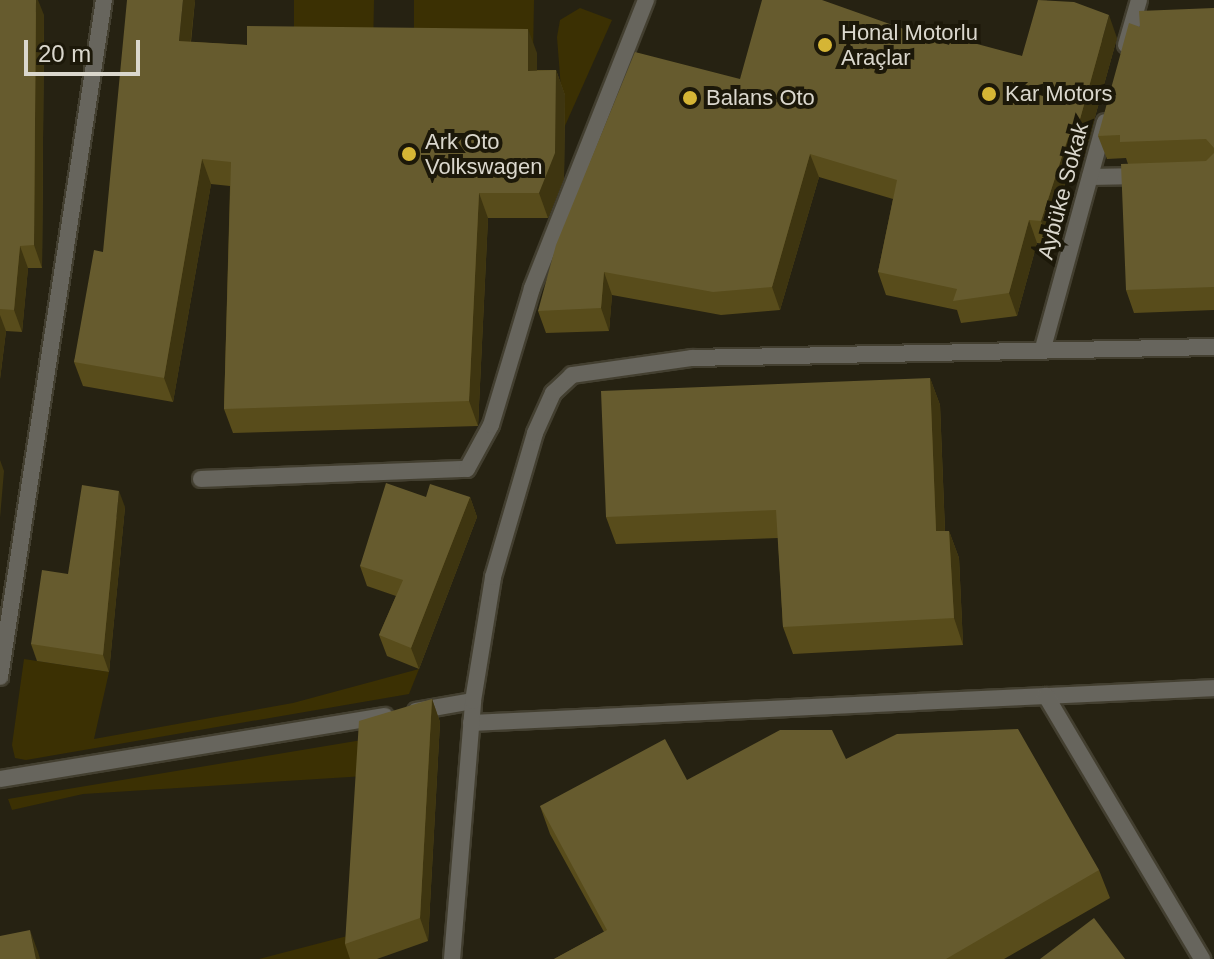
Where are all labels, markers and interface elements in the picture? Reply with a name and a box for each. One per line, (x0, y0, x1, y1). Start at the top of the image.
place label: Honal Motorlu Araçlar (841, 19, 978, 70)
scale bar (28, 24, 144, 74)
marker: Honal Motorlu Araçlar (816, 36, 834, 54)
text: 20 m (38, 40, 91, 67)
place label: Kar Motors (1005, 81, 1113, 107)
place label: Balans Oto (706, 85, 815, 111)
marker: Kar Motors (980, 85, 998, 103)
marker: Balans Oto (681, 89, 699, 107)
street label: Aybüke Sokak (1032, 120, 1094, 262)
place label: Ark Oto Volkswagen (425, 128, 542, 180)
marker: Ark Oto Volkswagen (400, 145, 418, 163)

